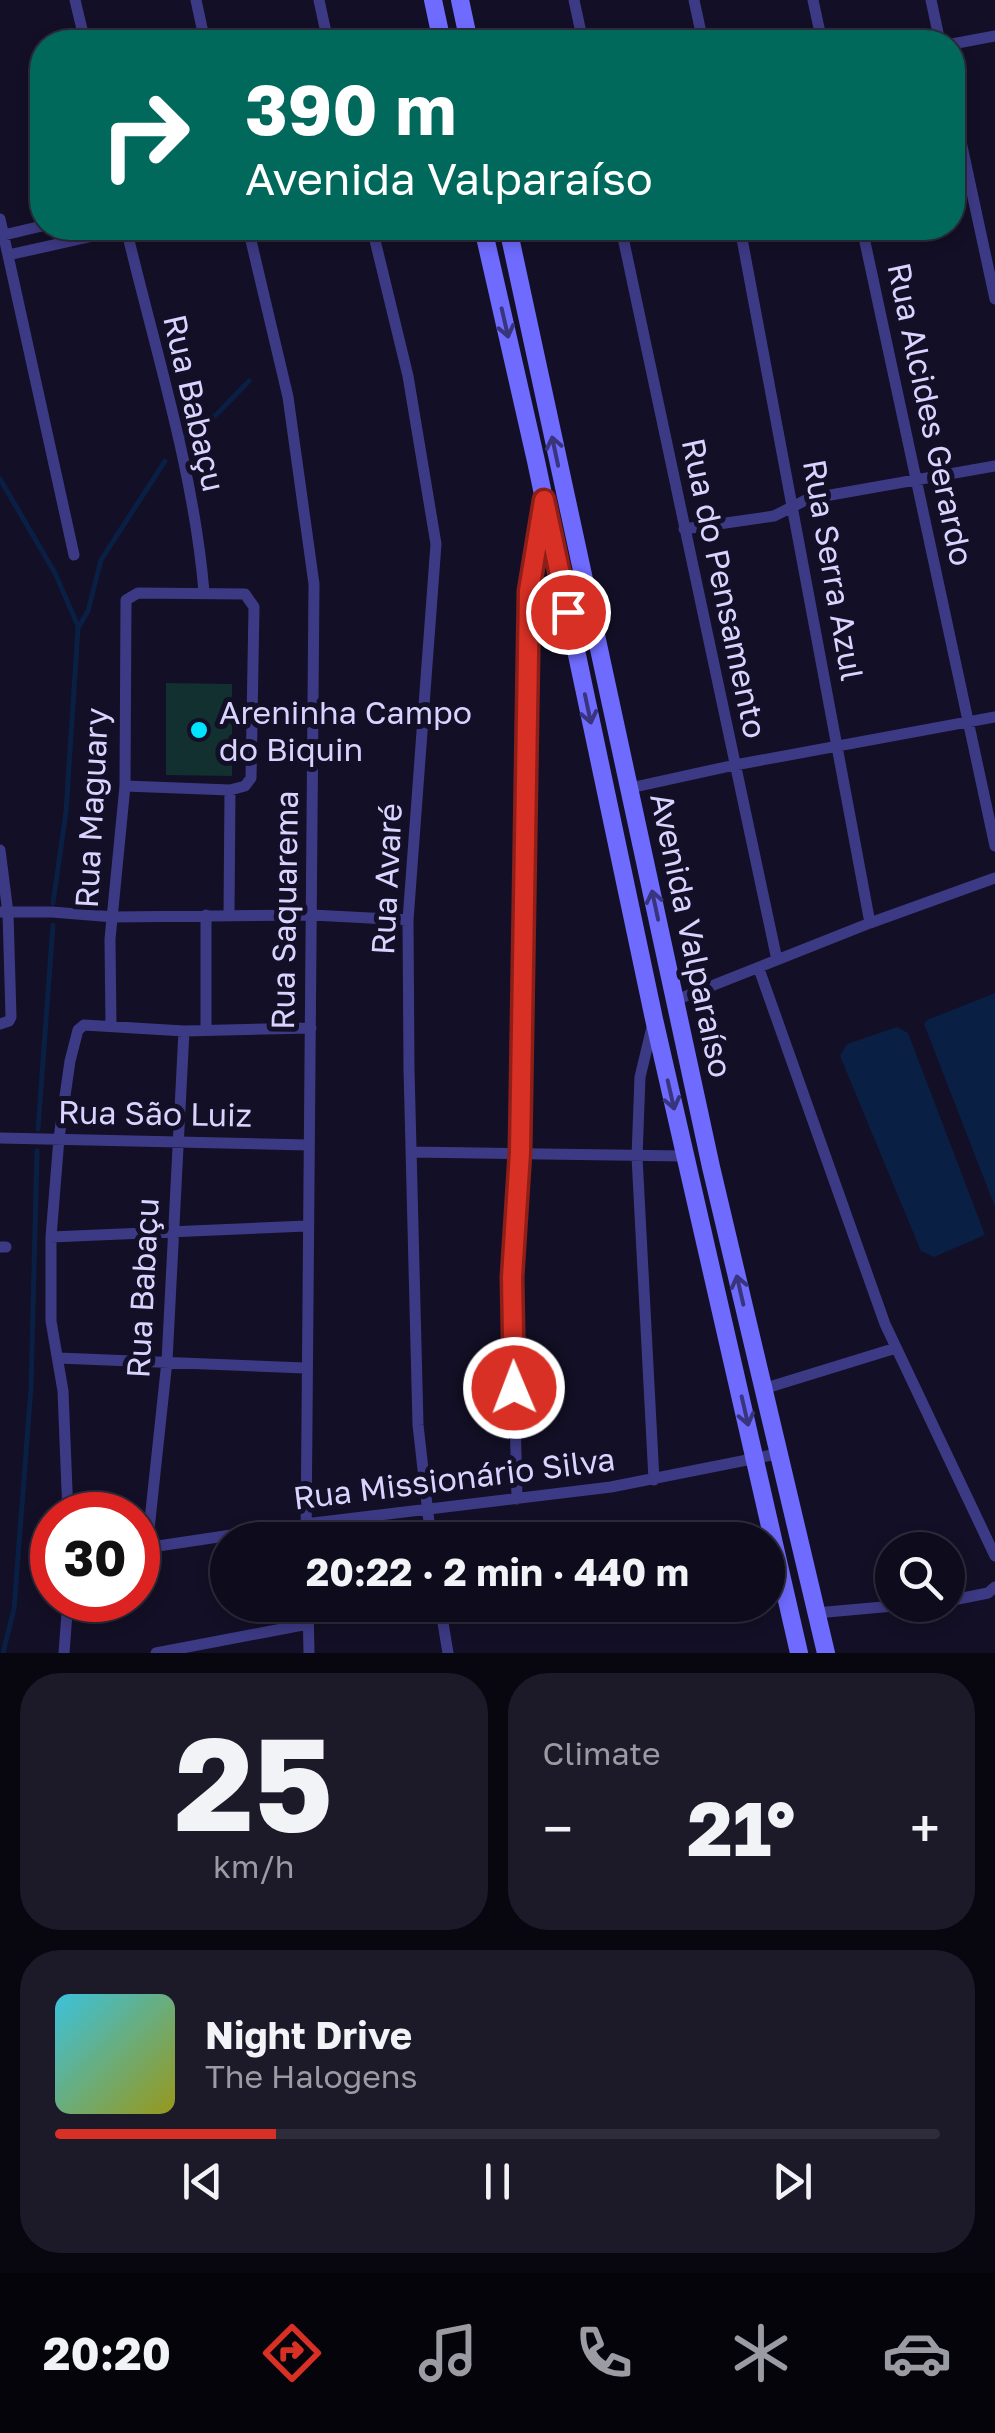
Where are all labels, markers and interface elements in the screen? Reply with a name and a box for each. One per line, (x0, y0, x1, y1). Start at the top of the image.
text: 390 m (245, 66, 456, 150)
icon: right (80, 70, 210, 200)
text: Avenida Valparaíso (245, 151, 653, 205)
street label: Rua Alcides Gerardo (880, 259, 982, 569)
one-way arrow (497, 306, 515, 338)
street label: Rua Babaçu (156, 311, 234, 495)
one-way arrow (545, 435, 563, 467)
street label: Rua do Pensamento (675, 435, 775, 741)
street label: Rua Serra Azul (796, 456, 872, 684)
pin (526, 570, 611, 655)
icon: arrive (541, 585, 596, 640)
one-way arrow (579, 692, 598, 724)
place label: Areninha Campo do Biquin (219, 693, 472, 768)
street label: Rua Maguary (67, 707, 115, 909)
marker: Areninha Campo do Biquin (188, 719, 210, 741)
street label: Avenida Valparaíso (643, 789, 741, 1081)
street label: Rua Saquarema (263, 790, 305, 1030)
street label: Rua Avaré (363, 802, 409, 956)
one-way arrow (645, 889, 664, 921)
one-way arrow (662, 1078, 681, 1110)
street label: Rua São Luiz (58, 1092, 252, 1134)
street label: Rua Babaçu (118, 1197, 166, 1379)
one-way arrow (730, 1275, 748, 1307)
position arrow (462, 1336, 566, 1440)
one-way arrow (737, 1394, 755, 1426)
street label: Rua Missionário Silva (291, 1439, 617, 1517)
speed limit sign: 30 (30, 1492, 160, 1622)
map controls (875, 1532, 965, 1622)
button: search (875, 1532, 965, 1622)
text: 20:22 · 2 min · 440 m (306, 1549, 689, 1594)
text: 25 (174, 1704, 333, 1860)
text: Climate (543, 1734, 661, 1772)
text: 21° (687, 1782, 796, 1873)
text: − (543, 1795, 573, 1861)
text: + (910, 1795, 940, 1861)
text: km/h (213, 1847, 294, 1885)
text: Night Drive (205, 2012, 412, 2057)
text: The Halogens (205, 2057, 417, 2095)
icon: previous (175, 2154, 230, 2209)
icon: pause (470, 2154, 525, 2209)
icon: next (765, 2154, 820, 2209)
icon: directions (257, 2318, 327, 2388)
icon: music (413, 2318, 483, 2388)
icon: phone (569, 2318, 639, 2388)
icon: climate (726, 2318, 796, 2388)
icon: car (882, 2318, 952, 2388)
text: 20:20 (43, 2326, 171, 2380)

